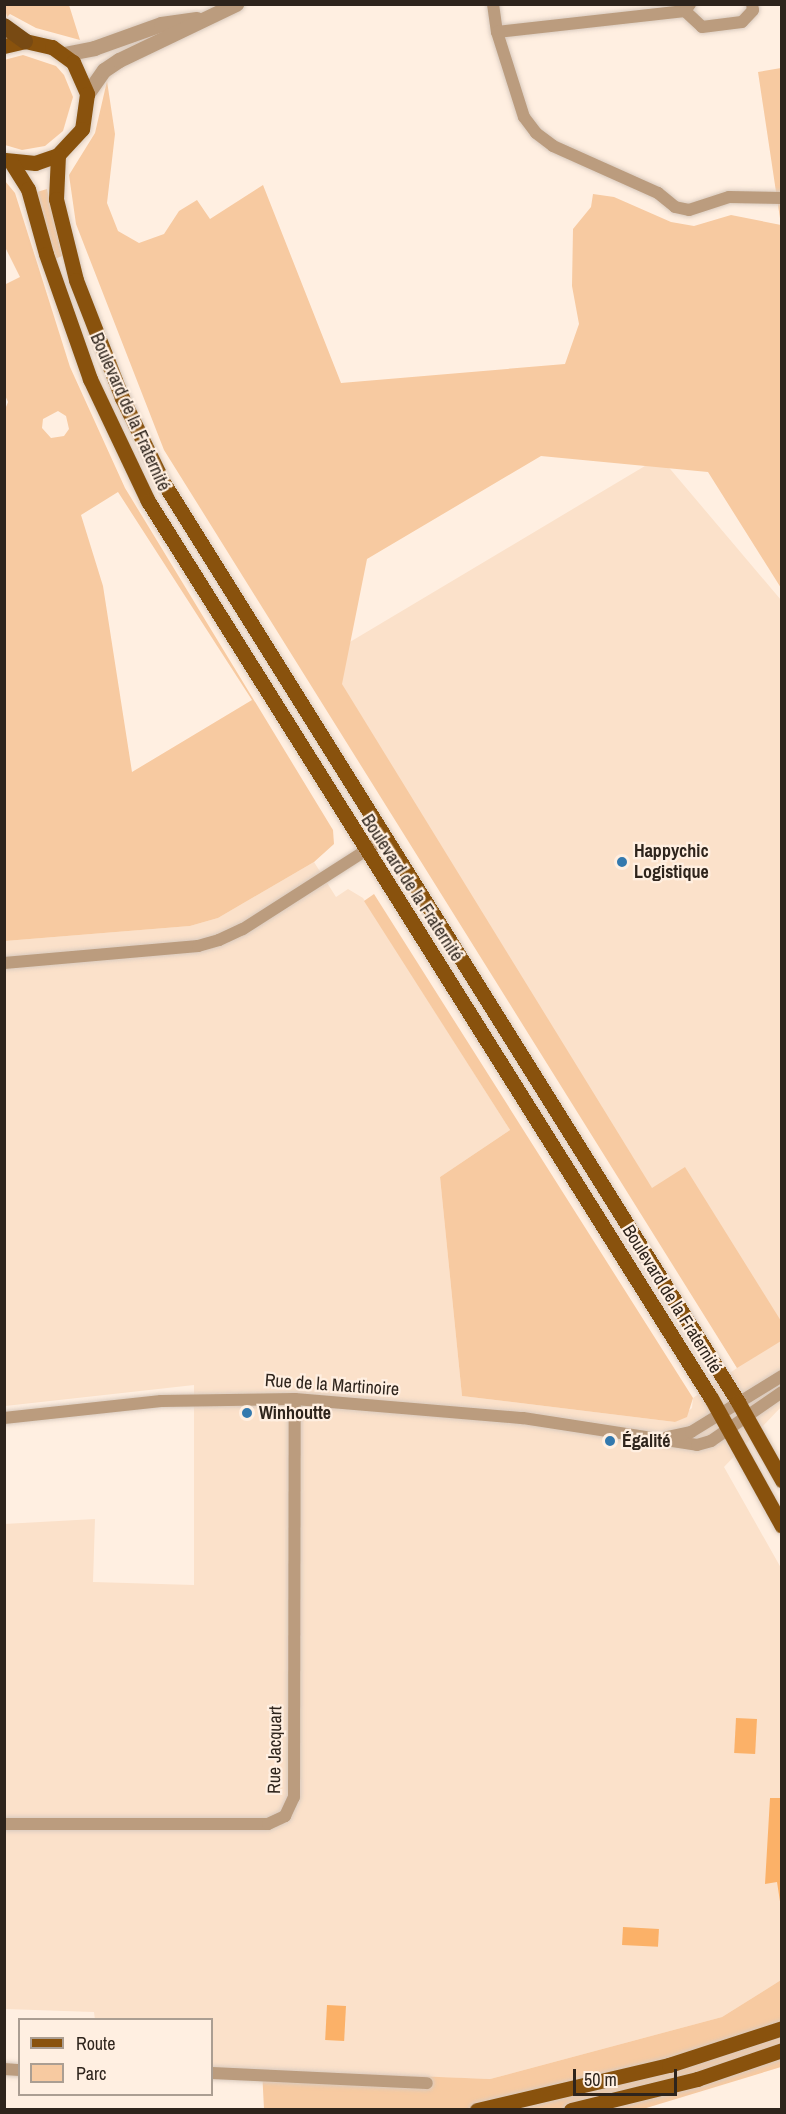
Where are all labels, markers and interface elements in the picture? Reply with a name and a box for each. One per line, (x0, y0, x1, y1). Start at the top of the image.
street label: Boulevard de la Fraternité (85, 330, 175, 494)
street label: Boulevard de la Fraternité (356, 811, 468, 965)
place label: Happychic Logistique (634, 841, 709, 884)
marker: Happychic Logistique (615, 855, 629, 869)
street label: Boulevard de la Fraternité (618, 1221, 726, 1377)
street label: Rue de la Martinoire (264, 1370, 400, 1400)
place label: Winhoutte (259, 1402, 331, 1424)
marker: Winhoutte (240, 1406, 254, 1420)
place label: Égalité (622, 1430, 670, 1452)
marker: Égalité (603, 1434, 617, 1448)
street label: Rue Jacquart (263, 1706, 287, 1794)
legend (18, 2018, 213, 2096)
text: Route (76, 2031, 115, 2056)
scale bar (576, 2057, 680, 2095)
text: Parc (76, 2061, 106, 2086)
text: 50 m (584, 2067, 617, 2092)

